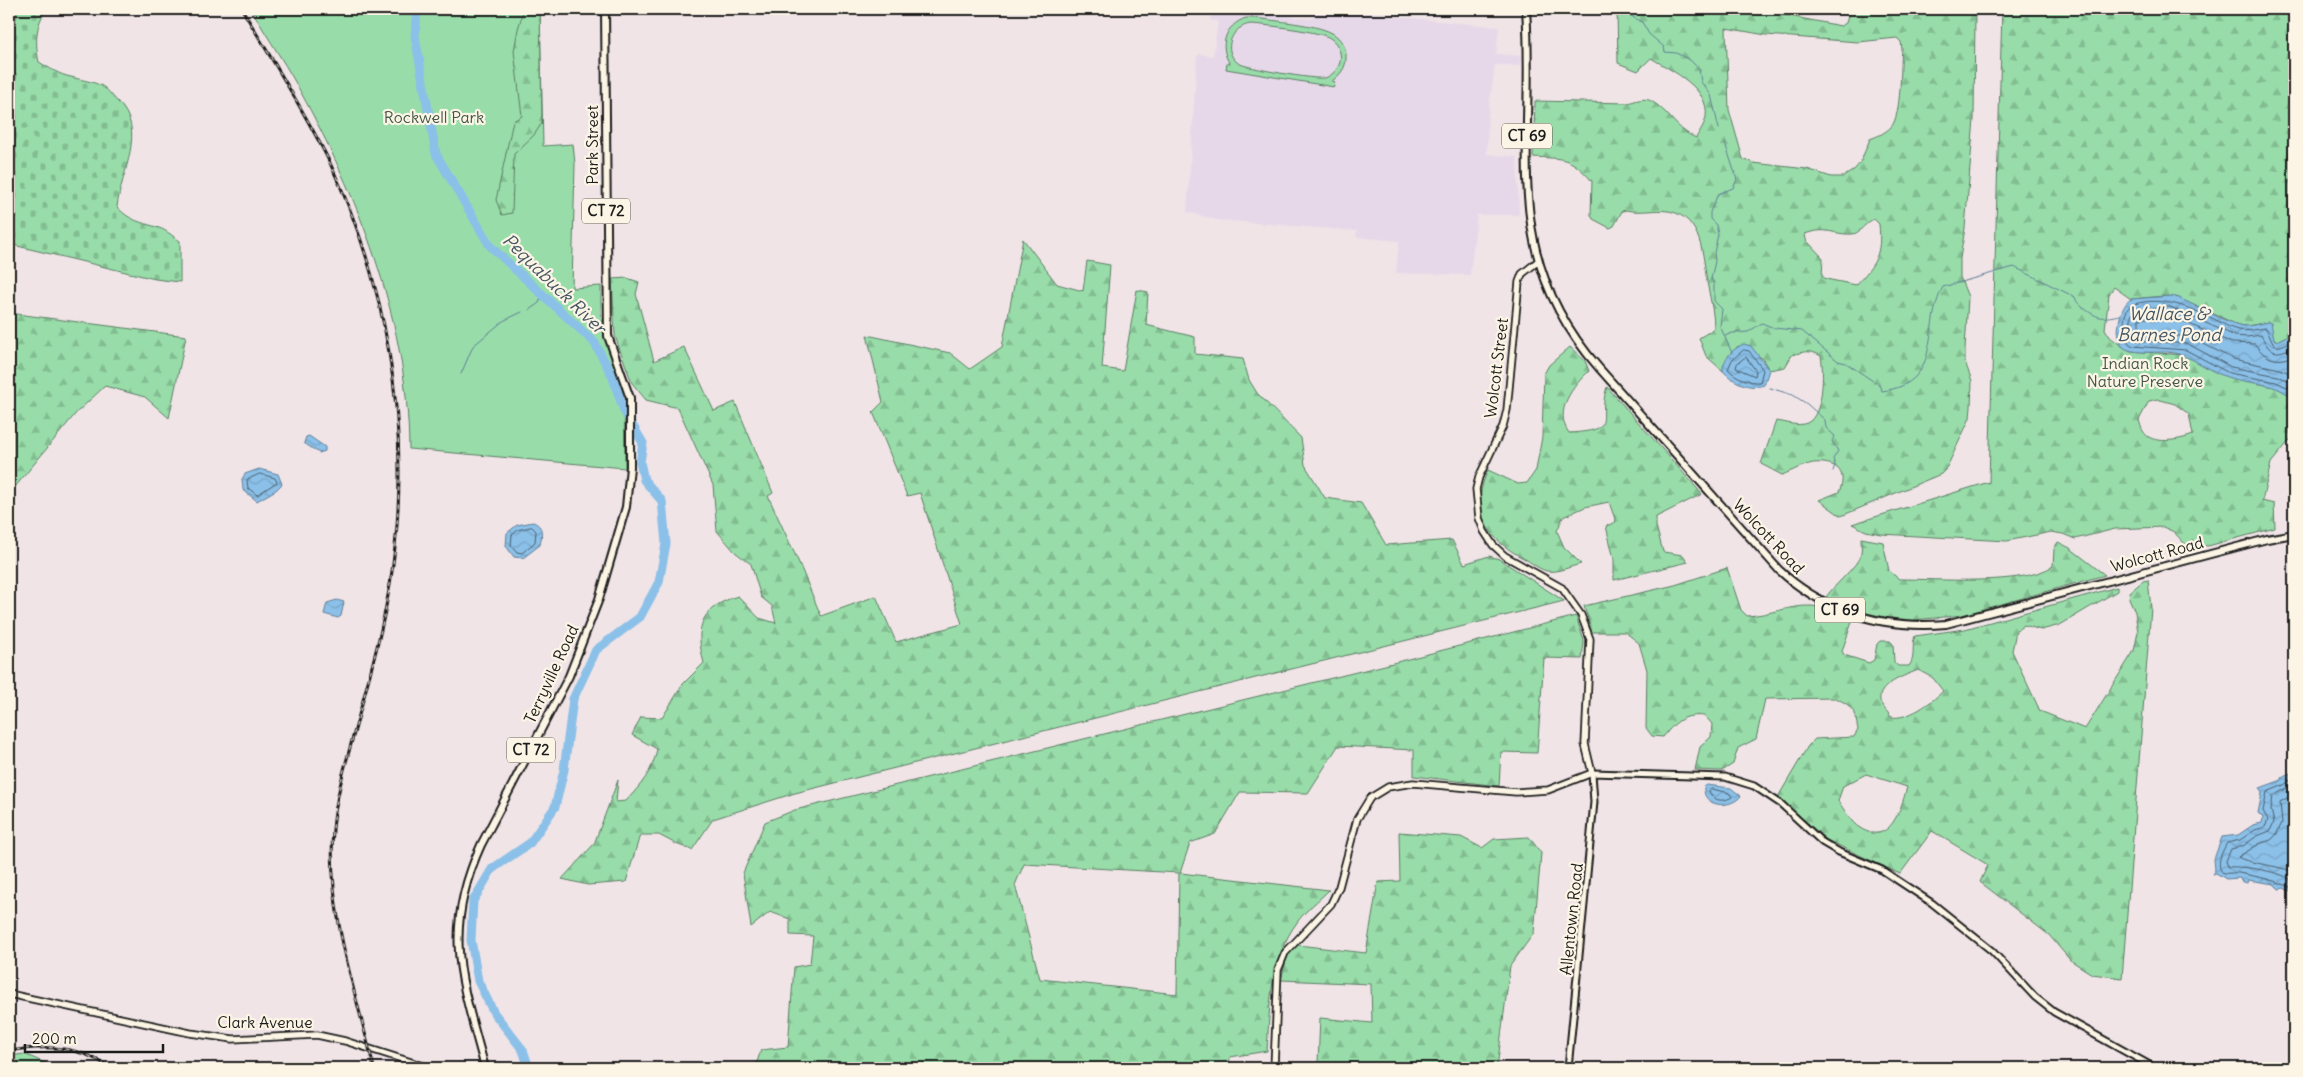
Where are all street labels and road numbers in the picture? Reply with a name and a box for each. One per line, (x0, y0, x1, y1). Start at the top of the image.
street label: Park Street (582, 105, 602, 185)
road number: CT 69 (1502, 124, 1552, 148)
road number: CT 72 (582, 198, 630, 224)
street label: Wolcott Street (1480, 316, 1512, 419)
street label: Wolcott Road (1729, 494, 1809, 578)
street label: Wolcott Road (2108, 532, 2206, 576)
road number: CT 69 (1815, 598, 1865, 622)
street label: Terryville Road (519, 622, 583, 726)
road number: CT 72 (507, 738, 555, 762)
street label: Allentown Road (1555, 862, 1587, 976)
street label: Clark Avenue (217, 1012, 313, 1032)

